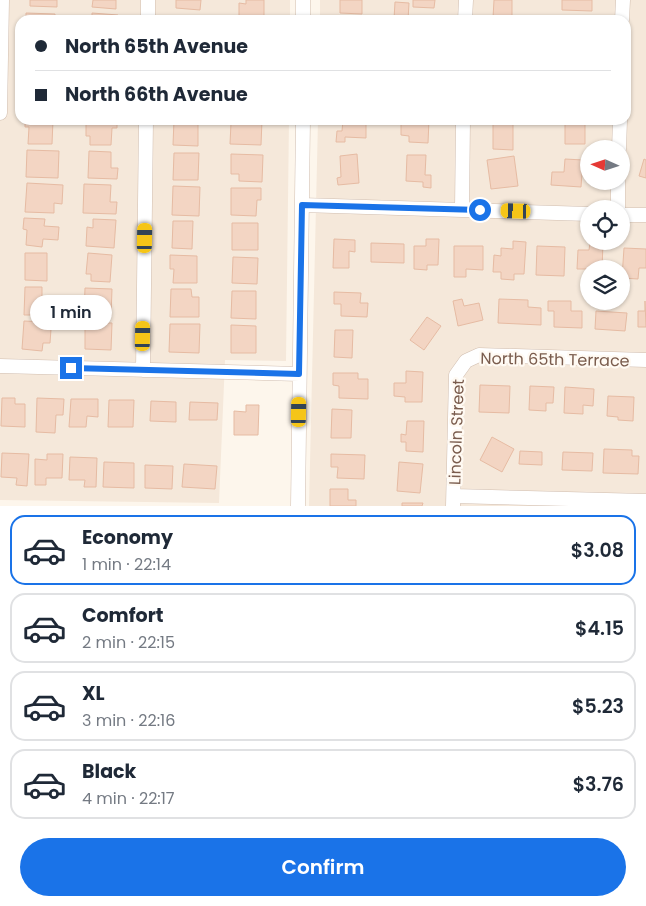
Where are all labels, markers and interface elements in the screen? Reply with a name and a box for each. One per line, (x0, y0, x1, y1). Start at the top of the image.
text: North 65th Avenue (65, 33, 248, 60)
text: North 66th Avenue (65, 81, 248, 108)
north arrow (580, 140, 630, 190)
map controls (580, 140, 630, 310)
route start (469, 199, 491, 221)
button: locate (580, 200, 630, 250)
car (500, 203, 531, 219)
car (137, 223, 152, 253)
button: layers (580, 260, 630, 310)
callout: 1 min (30, 296, 112, 330)
text: 1 min (50, 301, 92, 324)
car (135, 321, 150, 351)
street label: North 65th Terrace (480, 347, 630, 372)
route end (60, 357, 82, 379)
street label: Lincoln Street (443, 378, 470, 486)
car (291, 397, 306, 427)
text: Economy (82, 524, 173, 551)
icon: car (22, 528, 67, 573)
text: $3.08 (571, 537, 624, 564)
text: 1 min · 22:14 (82, 553, 171, 576)
text: Comfort (82, 602, 164, 629)
icon: car (22, 606, 67, 651)
text: $4.15 (575, 615, 624, 642)
text: 2 min · 22:15 (82, 631, 175, 654)
text: XL (82, 680, 105, 707)
icon: car (22, 684, 67, 729)
text: $5.23 (572, 693, 624, 720)
text: 3 min · 22:16 (82, 709, 175, 732)
text: Black (82, 758, 136, 785)
icon: car (22, 762, 67, 807)
text: $3.76 (573, 771, 624, 798)
text: 4 min · 22:17 (82, 787, 175, 810)
button: Confirm (20, 838, 626, 896)

